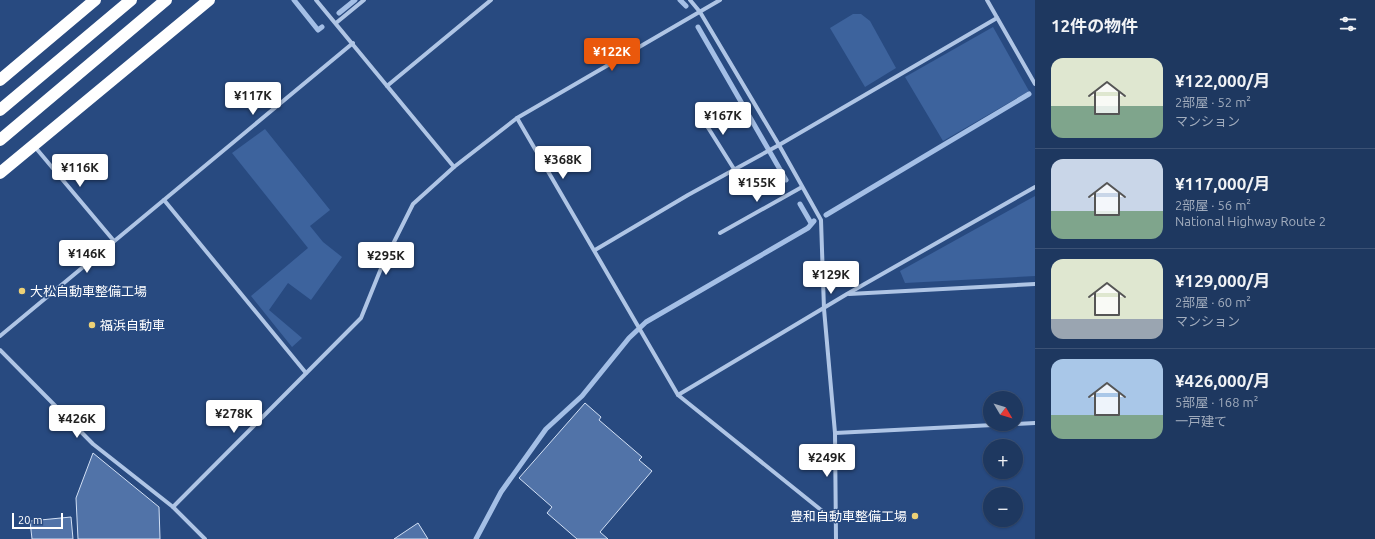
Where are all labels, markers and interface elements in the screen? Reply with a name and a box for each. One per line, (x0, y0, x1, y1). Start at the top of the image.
icon: filters (1337, 13, 1359, 35)
text: 12件の物件 (1051, 16, 1138, 35)
pin: ¥122K (584, 38, 640, 72)
text: ¥122K (593, 44, 631, 58)
text: ¥122,000/月 (1175, 71, 1270, 90)
icon: home (1083, 74, 1131, 122)
pin: ¥117K (225, 82, 281, 116)
text: ¥117K (234, 88, 272, 102)
text: 2部屋 · 52 m² (1175, 95, 1251, 109)
pin: ¥167K (695, 102, 751, 136)
text: ¥167K (704, 108, 742, 122)
text: マンション (1175, 114, 1240, 128)
pin: ¥368K (535, 146, 591, 180)
text: ¥368K (544, 152, 582, 166)
pin: ¥116K (52, 154, 108, 188)
text: ¥116K (61, 160, 99, 174)
pin: ¥155K (729, 169, 785, 203)
text: ¥117,000/月 (1175, 174, 1270, 193)
text: ¥155K (738, 175, 776, 189)
icon: home (1083, 175, 1131, 223)
text: 2部屋 · 56 m² (1175, 198, 1251, 212)
text: National Highway Route 2 (1175, 214, 1326, 228)
pin: ¥146K (59, 240, 115, 274)
pin: ¥295K (358, 242, 414, 276)
text: ¥146K (68, 246, 106, 260)
text: ¥295K (367, 248, 405, 262)
pin: ¥129K (803, 261, 859, 295)
text: ¥129K (812, 267, 850, 281)
text: ¥129,000/月 (1175, 271, 1270, 290)
icon: home (1083, 275, 1131, 323)
place label: 大松自動車整備工場 (30, 284, 147, 298)
marker: 大松自動車整備工場 (17, 286, 27, 296)
text: 2部屋 · 60 m² (1175, 295, 1251, 309)
text: マンション (1175, 314, 1240, 328)
place label: 福浜自動車 (100, 318, 165, 332)
marker: 福浜自動車 (87, 320, 97, 330)
text: ¥426,000/月 (1175, 371, 1270, 390)
icon: home (1083, 375, 1131, 423)
north arrow (983, 391, 1023, 431)
map controls (983, 391, 1023, 527)
text: 5部屋 · 168 m² (1175, 395, 1258, 409)
pin: ¥278K (206, 400, 262, 434)
pin: ¥426K (49, 405, 105, 439)
text: ¥278K (215, 406, 253, 420)
text: ¥426K (58, 411, 96, 425)
text: 一戸建て (1175, 414, 1227, 428)
button: + (983, 439, 1023, 479)
pin: ¥249K (799, 444, 855, 478)
text: ¥249K (808, 450, 846, 464)
button: − (983, 487, 1023, 527)
place label: 豊和自動車整備工場 (790, 509, 907, 523)
scale bar (12, 511, 63, 530)
marker: 豊和自動車整備工場 (910, 511, 920, 521)
text: 20 m (18, 514, 42, 526)

